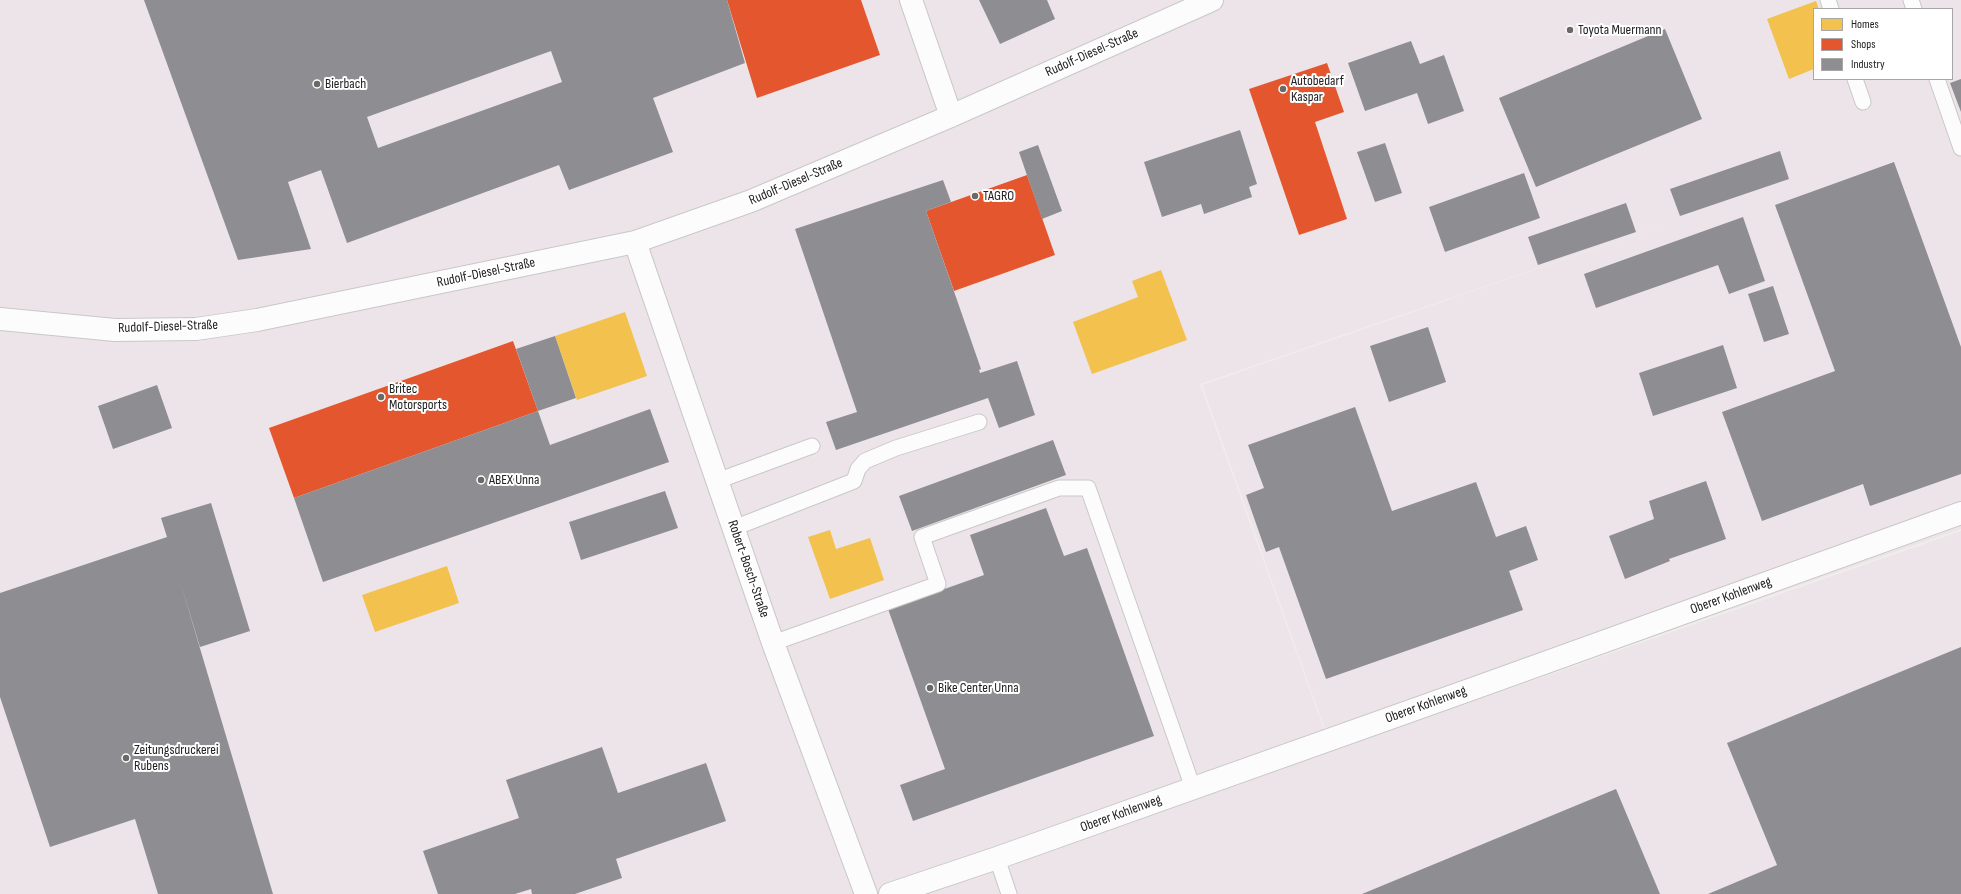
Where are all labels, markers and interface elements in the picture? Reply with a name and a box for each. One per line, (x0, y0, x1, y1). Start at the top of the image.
legend (1813, 8, 1953, 80)
text: Homes (1851, 17, 1879, 32)
place label: Toyota Muermann (1578, 22, 1662, 38)
street label: Rudolf-Diesel-Straße (1043, 25, 1141, 81)
marker: Toyota Muermann (1565, 25, 1575, 35)
text: Shops (1851, 37, 1876, 52)
text: Industry (1851, 57, 1885, 72)
place label: Autobedarf Kaspar (1291, 73, 1344, 106)
place label: Bierbach (325, 76, 366, 92)
marker: Bierbach (312, 79, 322, 89)
marker: Autobedarf Kaspar (1278, 84, 1288, 94)
street label: Rudolf-Diesel-Straße (747, 155, 845, 209)
place label: TAGRO (983, 188, 1014, 204)
marker: TAGRO (970, 191, 980, 201)
street label: Rudolf-Diesel-Straße (435, 254, 537, 292)
street label: Rudolf-Diesel-Straße (118, 317, 218, 337)
place label: Britec Motorsports (389, 381, 447, 414)
marker: Britec Motorsports (376, 392, 386, 402)
place label: ABEX Unna (489, 472, 539, 488)
marker: ABEX Unna (476, 475, 486, 485)
street label: Robert-Bosch-Straße (723, 518, 773, 620)
street label: Oberer Kohlenweg (1688, 574, 1774, 618)
place label: Bike Center Unna (938, 680, 1019, 696)
marker: Bike Center Unna (925, 683, 935, 693)
street label: Oberer Kohlenweg (1383, 683, 1469, 727)
place label: Zeitungsdruckerei Rubens (134, 742, 219, 774)
marker: Zeitungsdruckerei Rubens (121, 753, 131, 763)
street label: Oberer Kohlenweg (1078, 792, 1164, 836)

